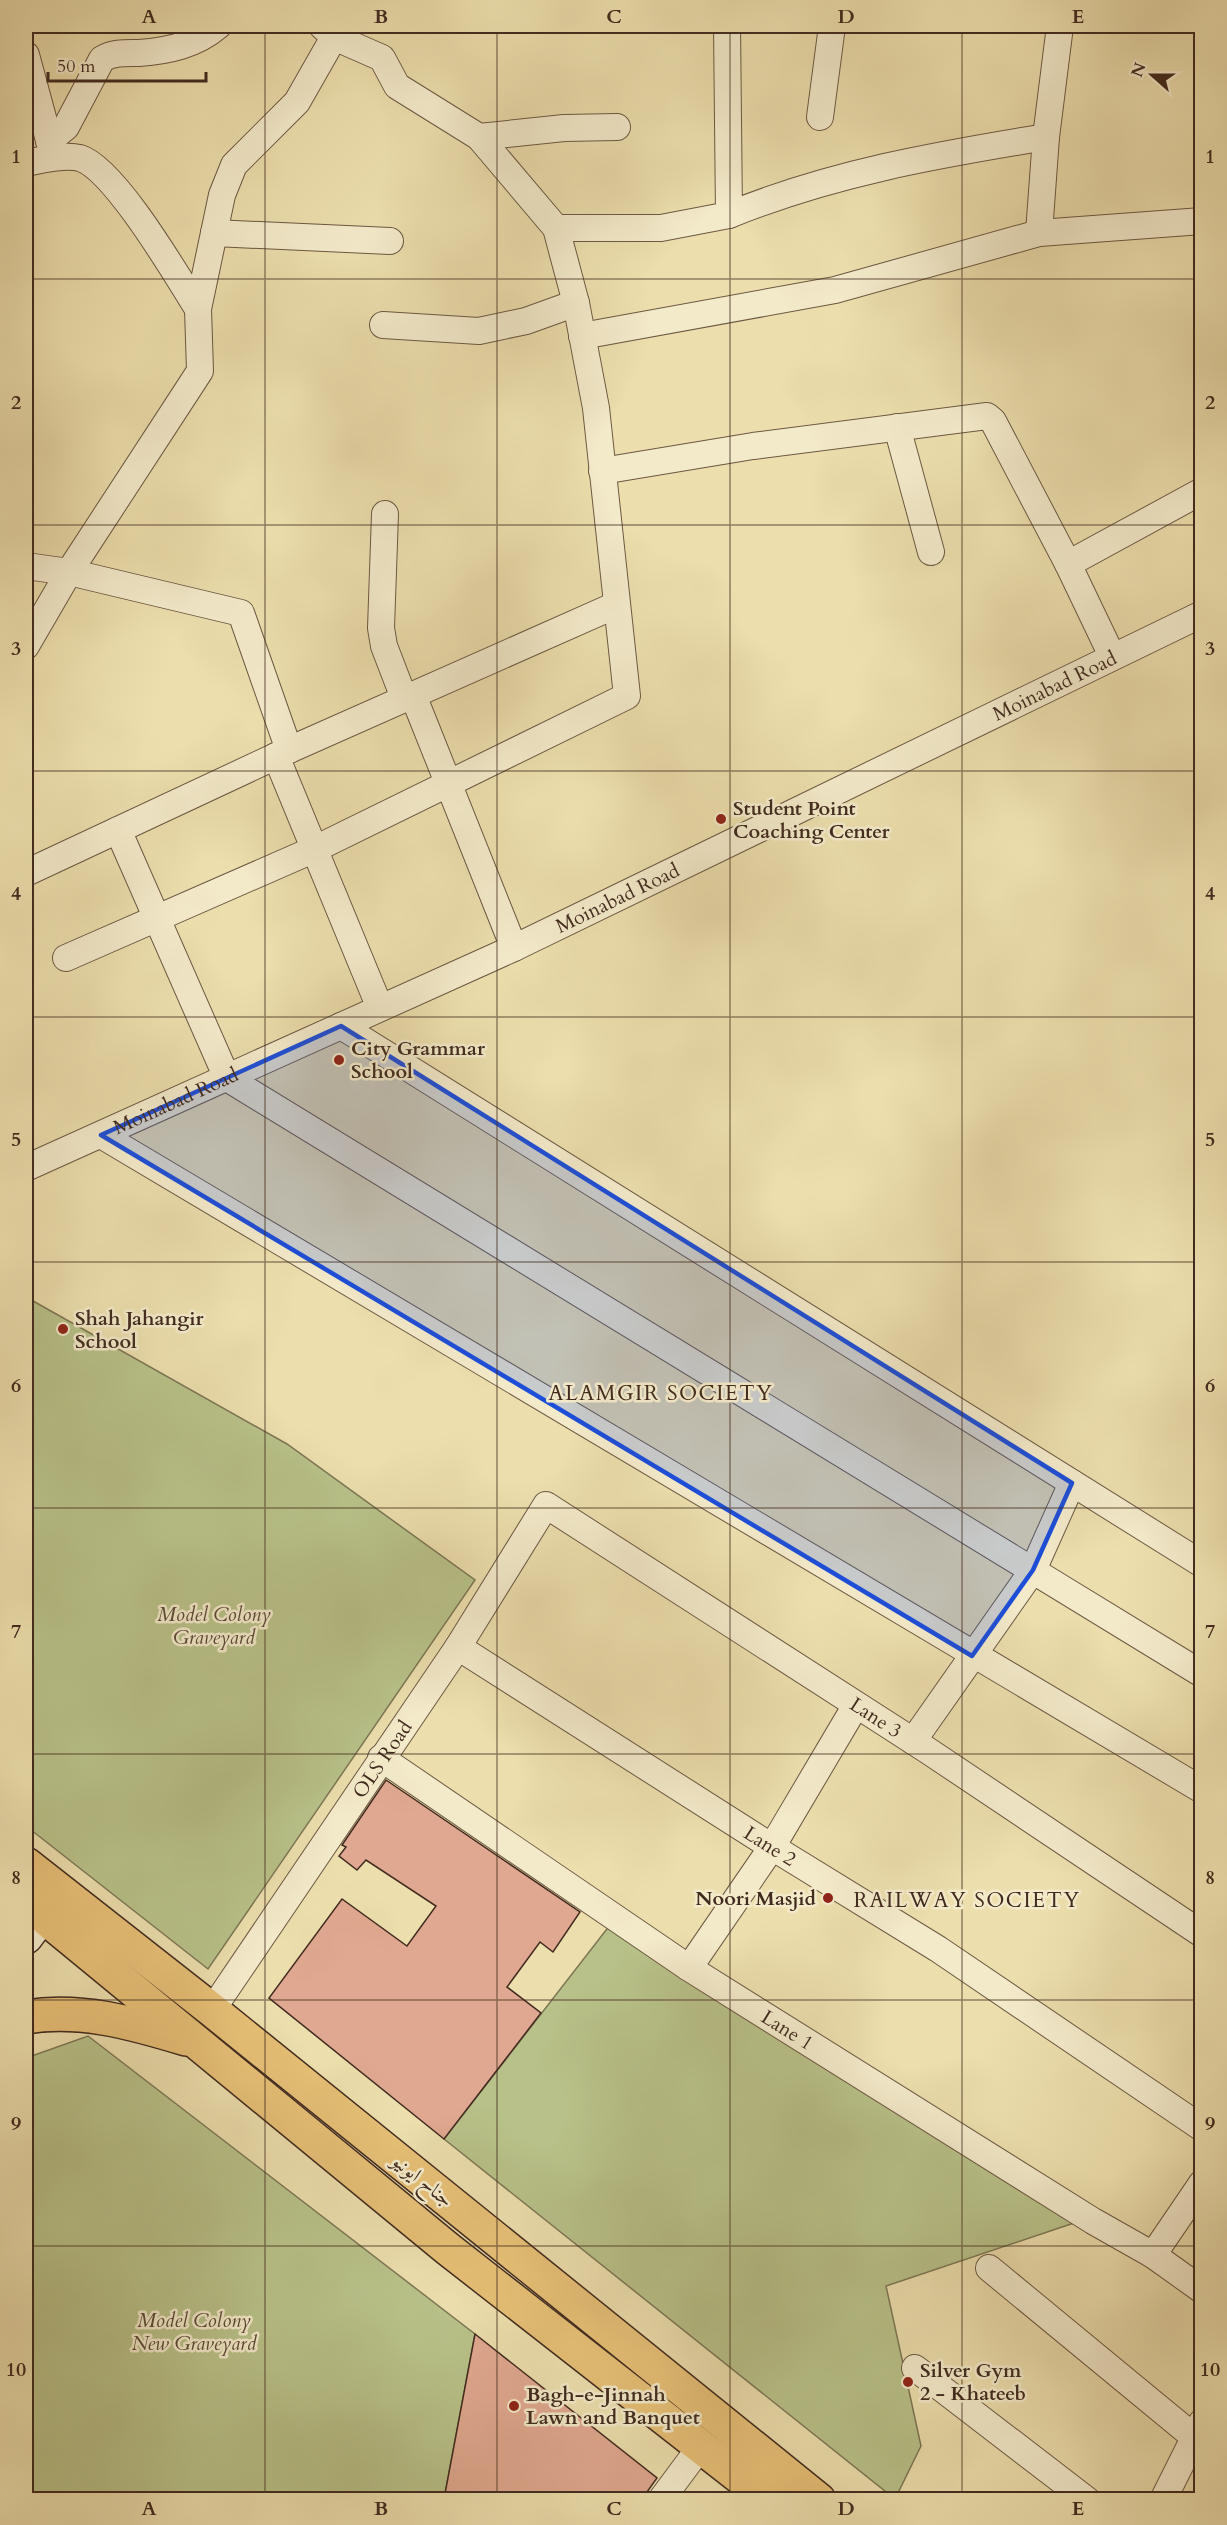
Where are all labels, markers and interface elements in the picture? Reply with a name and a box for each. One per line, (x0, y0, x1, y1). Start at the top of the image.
text: A (141, 3, 157, 30)
text: B (374, 3, 388, 30)
text: C (606, 3, 622, 30)
text: D (837, 3, 855, 30)
text: E (1072, 3, 1084, 30)
scale bar (48, 45, 206, 83)
north arrow (1122, 45, 1182, 105)
text: 50 m (57, 54, 96, 79)
text: N (1126, 59, 1152, 80)
text: 1 (11, 143, 21, 170)
text: 1 (1205, 143, 1215, 170)
text: 2 (11, 389, 21, 416)
text: 2 (1205, 389, 1215, 416)
text: 3 (11, 635, 21, 662)
text: 3 (1205, 635, 1215, 662)
street label: Moinabad Road (988, 644, 1121, 728)
place label: Student Point Coaching Center (733, 795, 890, 845)
marker: Student Point Coaching Center (714, 812, 728, 826)
street label: Moinabad Road (551, 857, 684, 940)
text: 4 (11, 880, 21, 907)
text: 4 (1205, 880, 1215, 907)
place label: City Grammar School (351, 1035, 486, 1085)
marker: City Grammar School (332, 1053, 346, 1067)
street label: Moinabad Road (109, 1061, 243, 1141)
text: 5 (11, 1126, 21, 1153)
text: 5 (1205, 1126, 1215, 1153)
place label: Shah Jahangir School (75, 1305, 205, 1355)
marker: Shah Jahangir School (56, 1322, 70, 1336)
text: 6 (11, 1372, 21, 1399)
text: 6 (1205, 1372, 1215, 1399)
district label: ALAMGIR SOCIETY (549, 1379, 773, 1408)
park label: Model Colony Graveyard (157, 1601, 271, 1651)
text: 7 (11, 1618, 21, 1645)
text: 7 (1205, 1618, 1215, 1645)
street label: Lane 3 (845, 1691, 907, 1744)
street label: OLS Road (346, 1715, 419, 1804)
street label: Lane 2 (739, 1820, 801, 1873)
text: 8 (11, 1864, 21, 1891)
text: 8 (1205, 1864, 1215, 1891)
place label: Noori Masjid (695, 1885, 817, 1912)
district label: RAILWAY SOCIETY (853, 1886, 1081, 1915)
marker: Noori Masjid (821, 1891, 835, 1905)
street label: Lane 1 (756, 2004, 818, 2057)
text: 9 (11, 2110, 21, 2137)
text: 9 (1205, 2110, 1215, 2137)
street label: جناح ایونیو (382, 2146, 459, 2217)
park label: Model Colony New Graveyard (132, 2307, 258, 2357)
text: 10 (6, 2356, 26, 2383)
text: 10 (1200, 2356, 1220, 2383)
place label: Silver Gym 2 - Khateeb (920, 2357, 1026, 2407)
marker: Silver Gym 2 - Khateeb (901, 2375, 915, 2389)
place label: Bagh-e-Jinnah Lawn and Banquet (526, 2381, 700, 2431)
marker: Bagh-e-Jinnah Lawn and Banquet (507, 2399, 521, 2413)
text: A (141, 2495, 157, 2522)
text: B (374, 2495, 388, 2522)
text: C (606, 2495, 622, 2522)
text: D (837, 2495, 855, 2522)
text: E (1072, 2495, 1084, 2522)

